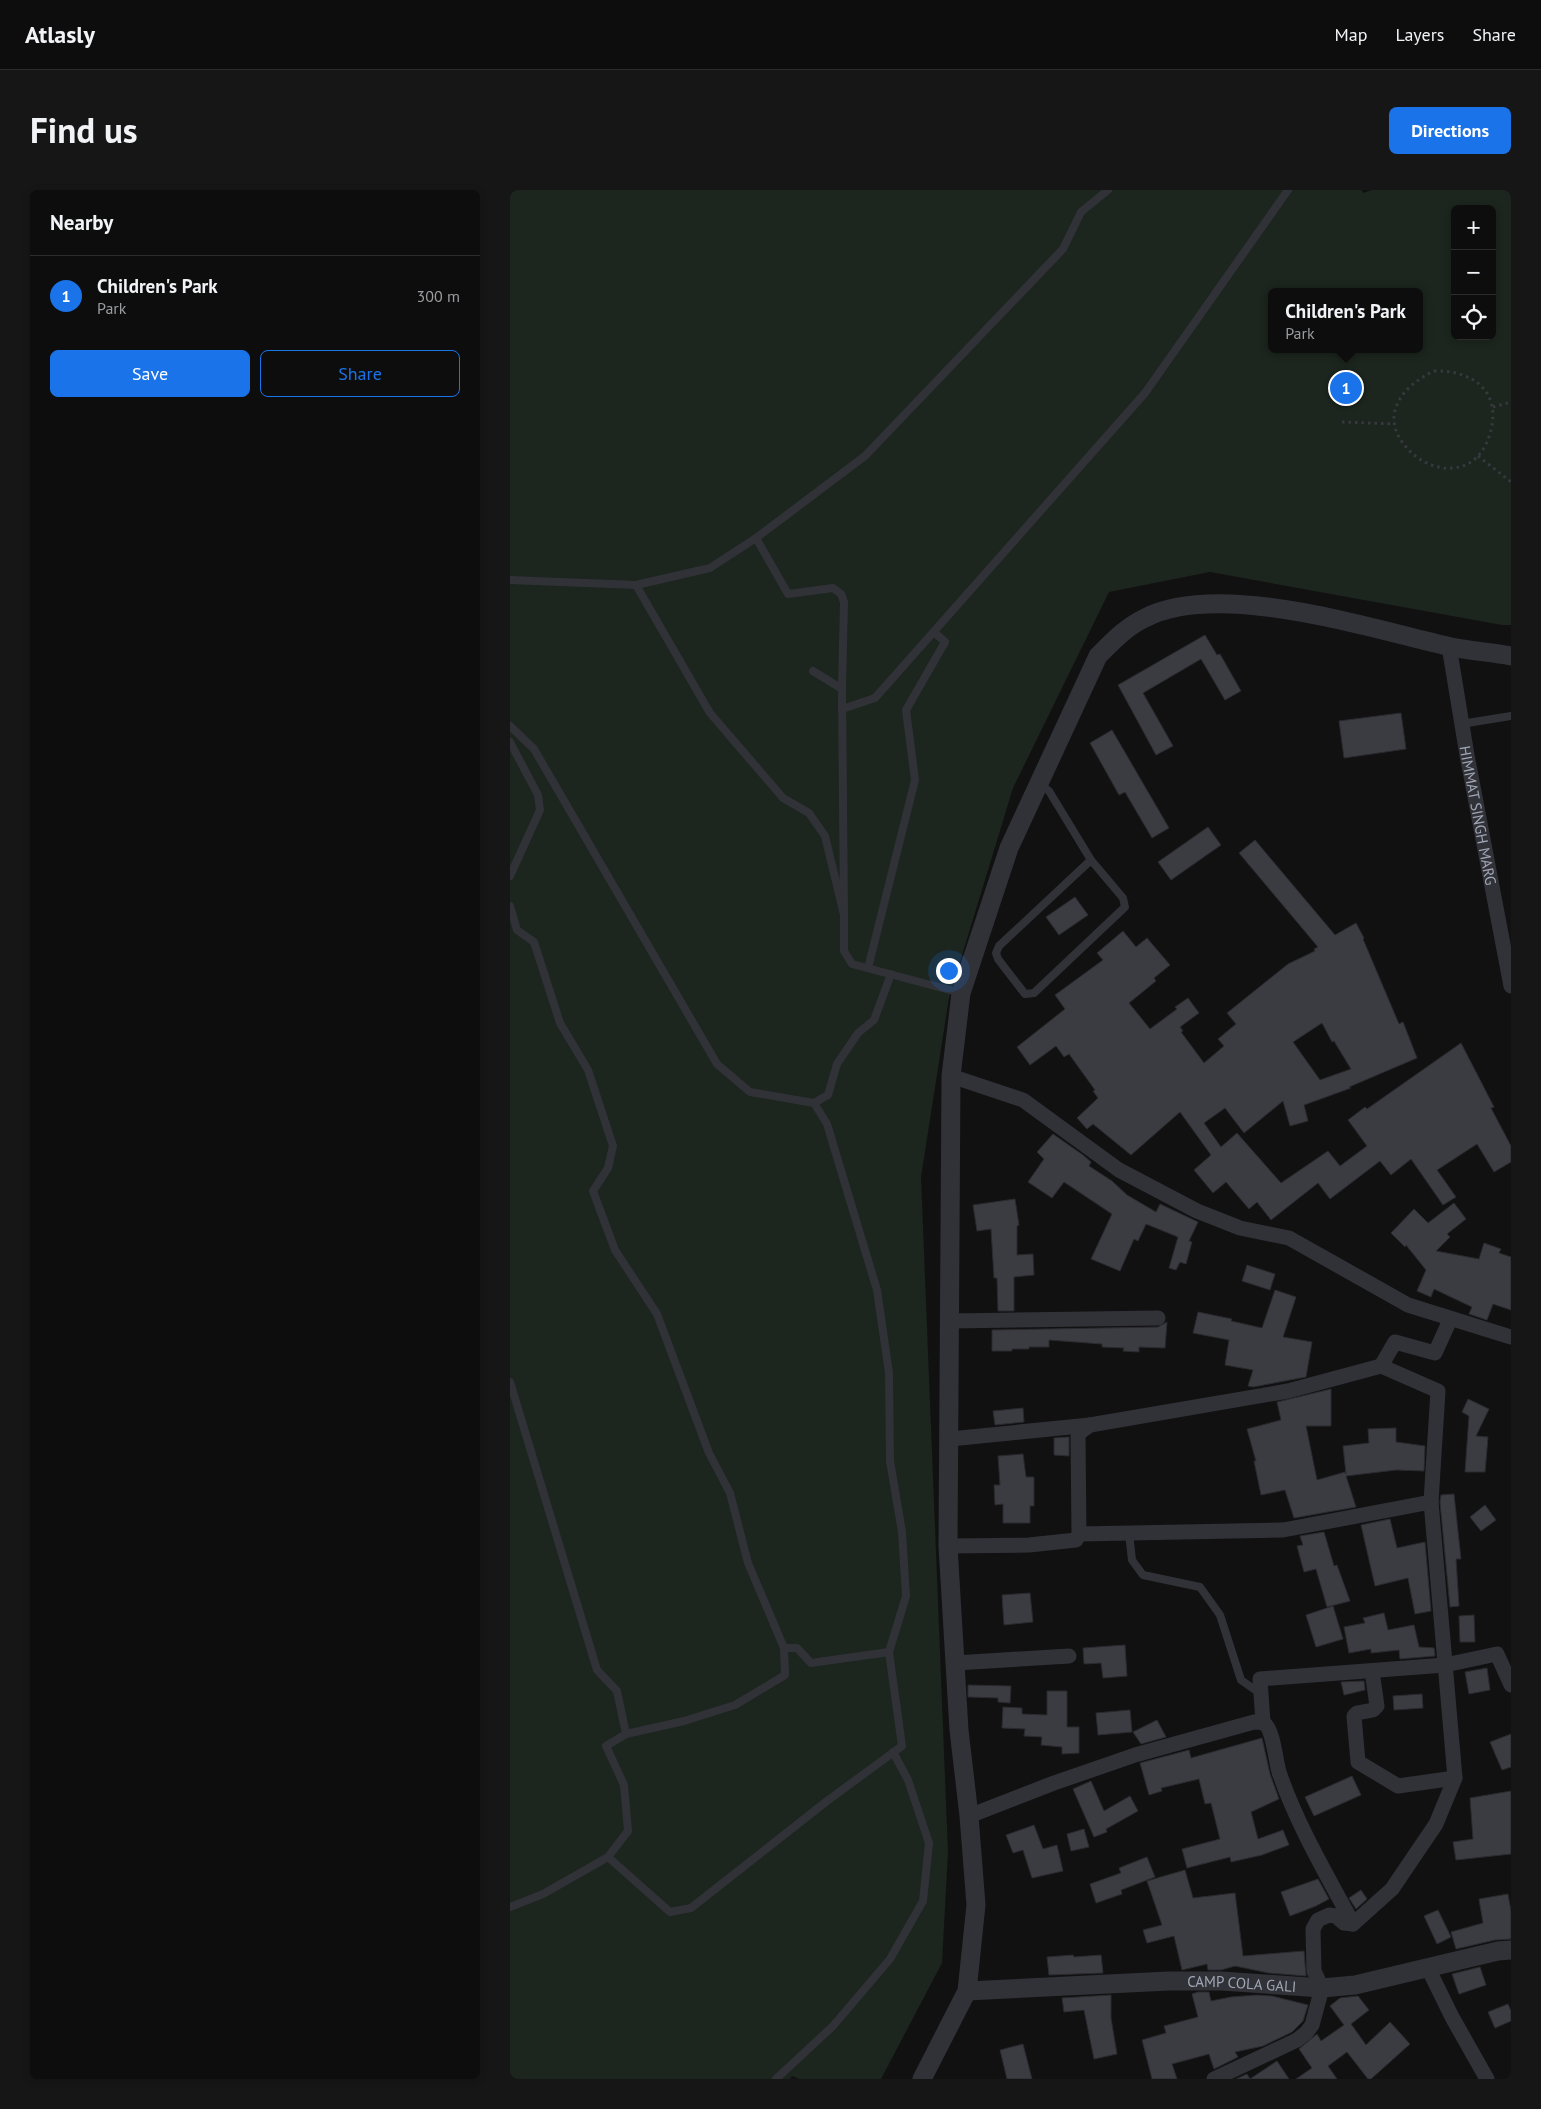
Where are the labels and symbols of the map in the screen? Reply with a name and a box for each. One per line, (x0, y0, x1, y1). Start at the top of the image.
pin: 1 (1330, 369, 1362, 407)
street label: HIMMAT SINGH MARG (1456, 744, 1501, 887)
your location (936, 958, 962, 984)
street label: CAMP COLA GALI (1187, 1972, 1297, 1996)

